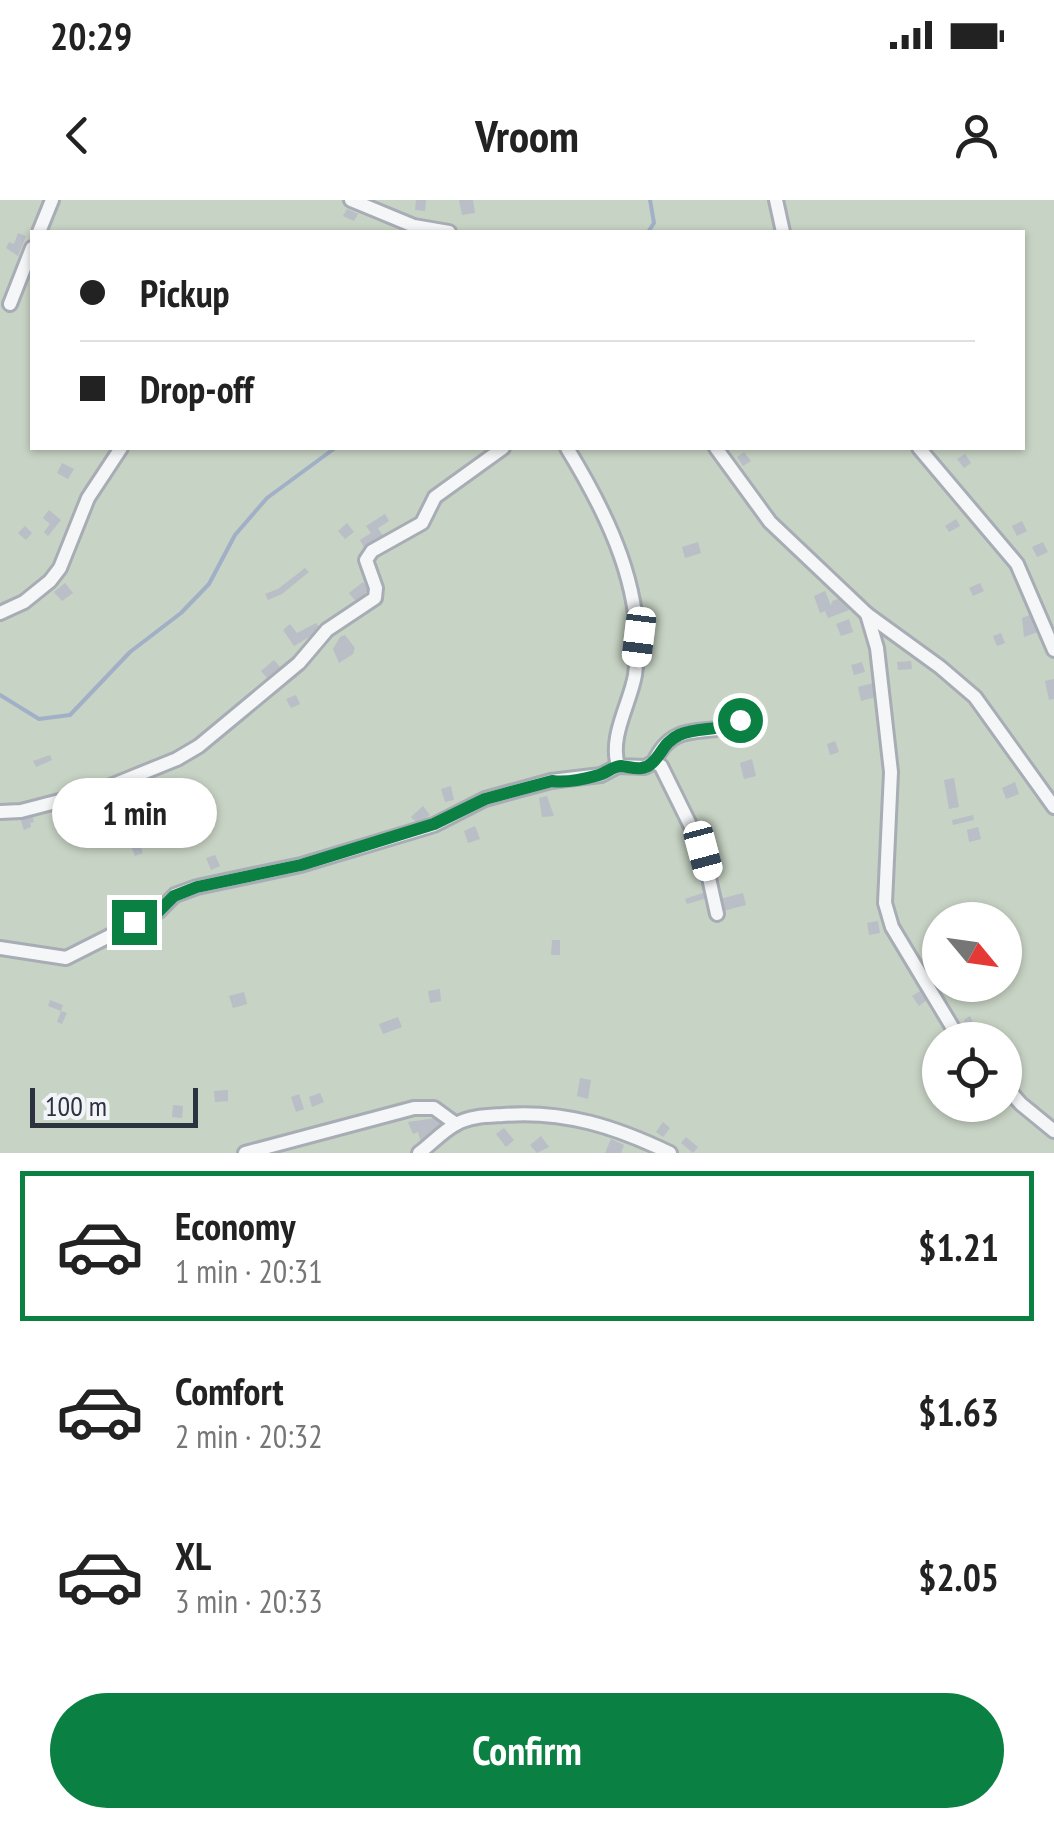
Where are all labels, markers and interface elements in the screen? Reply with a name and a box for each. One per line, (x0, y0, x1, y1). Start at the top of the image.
text: 20:29 (50, 11, 132, 60)
text: Vroom (475, 106, 579, 164)
icon: back (50, 108, 105, 163)
icon: person (949, 108, 1004, 163)
text: Pickup (140, 268, 230, 317)
text: Drop-off (140, 364, 254, 413)
car (620, 605, 658, 669)
route start (718, 698, 763, 743)
callout: 1 min (52, 777, 216, 847)
text: 1 min (102, 792, 167, 834)
car (681, 818, 725, 884)
route end (112, 900, 157, 945)
north arrow (922, 902, 1022, 1002)
map controls (922, 902, 1022, 1122)
button: locate (922, 1022, 1022, 1122)
scale bar (30, 1083, 198, 1128)
text: 100 m (45, 1087, 107, 1124)
icon: car (55, 1201, 145, 1291)
text: Economy (175, 1201, 295, 1250)
text: $1.21 (918, 1222, 999, 1271)
text: 1 min · 20:31 (175, 1250, 323, 1292)
icon: car (55, 1366, 145, 1456)
text: Comfort (175, 1366, 284, 1415)
text: $1.63 (918, 1387, 999, 1436)
text: 2 min · 20:32 (175, 1415, 323, 1457)
icon: car (55, 1531, 145, 1621)
text: XL (175, 1531, 211, 1580)
text: $2.05 (918, 1552, 999, 1601)
text: 3 min · 20:33 (175, 1580, 323, 1622)
button: Confirm (50, 1693, 1004, 1808)

